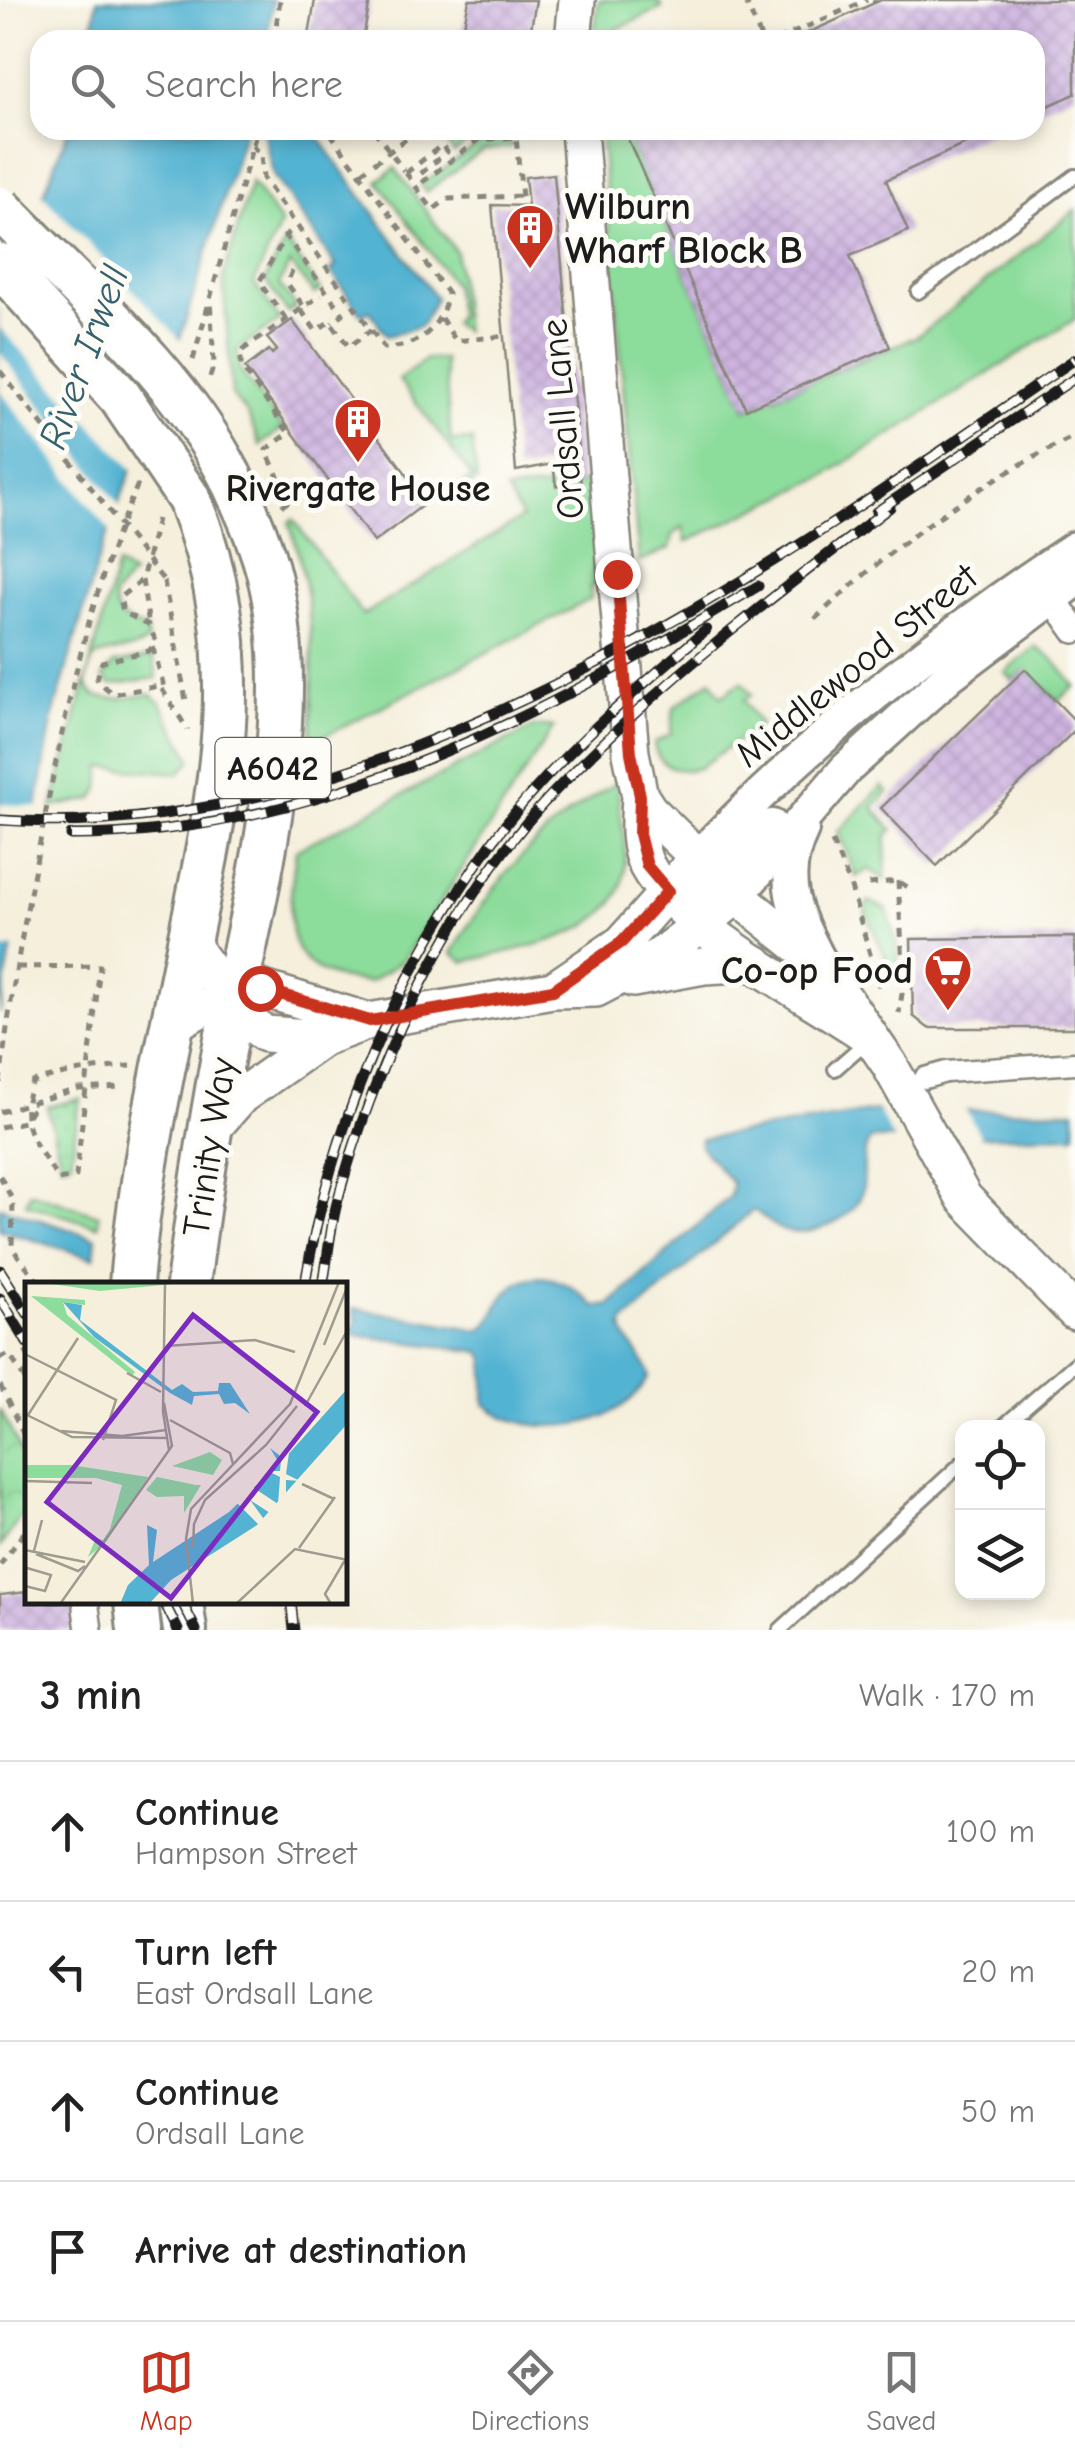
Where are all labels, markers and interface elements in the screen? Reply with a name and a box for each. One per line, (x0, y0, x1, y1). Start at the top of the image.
search box (30, 30, 1045, 140)
icon: search (65, 58, 120, 113)
text: Search here (145, 63, 343, 107)
place label: Wilburn Wharf Block B (565, 185, 803, 273)
building icon: Wilburn Wharf Block B (504, 202, 556, 270)
water label: River Irwell (30, 258, 139, 455)
street label: Ordsall Lane (532, 317, 594, 521)
building icon: Rivergate House (332, 396, 384, 464)
place label: Rivergate House (226, 467, 490, 511)
route end (595, 552, 641, 598)
street label: Middlewood Street (727, 554, 987, 777)
road number: A6042 (216, 738, 330, 798)
supermarket icon: Co-op Food (922, 944, 974, 1012)
place label: Co-op Food (721, 949, 913, 993)
route start (238, 966, 284, 1012)
street label: Trinity Way (174, 1054, 246, 1240)
inset map (25, 1282, 348, 1605)
map controls (955, 1420, 1045, 1600)
button: locate (955, 1420, 1045, 1510)
button: layers (955, 1510, 1045, 1600)
text: 3 min (40, 1671, 142, 1720)
text: Walk · 170 m (859, 1677, 1035, 1714)
text: Continue (135, 1791, 279, 1835)
icon: ahead (40, 1804, 95, 1859)
text: 100 m (946, 1813, 1035, 1850)
text: Hampson Street (135, 1835, 357, 1872)
text: Turn left (135, 1931, 276, 1975)
icon: left (40, 1944, 95, 1999)
text: 20 m (962, 1953, 1035, 1990)
text: East Ordsall Lane (135, 1975, 373, 2012)
text: Continue (135, 2071, 279, 2115)
icon: ahead (40, 2084, 95, 2139)
text: 50 m (961, 2093, 1035, 2130)
text: Ordsall Lane (135, 2115, 304, 2152)
icon: arrive (40, 2224, 95, 2279)
text: Arrive at destination (135, 2229, 467, 2273)
tab: Map (139, 2345, 194, 2437)
tab: Directions (471, 2345, 589, 2437)
tab: Saved (866, 2345, 936, 2437)

